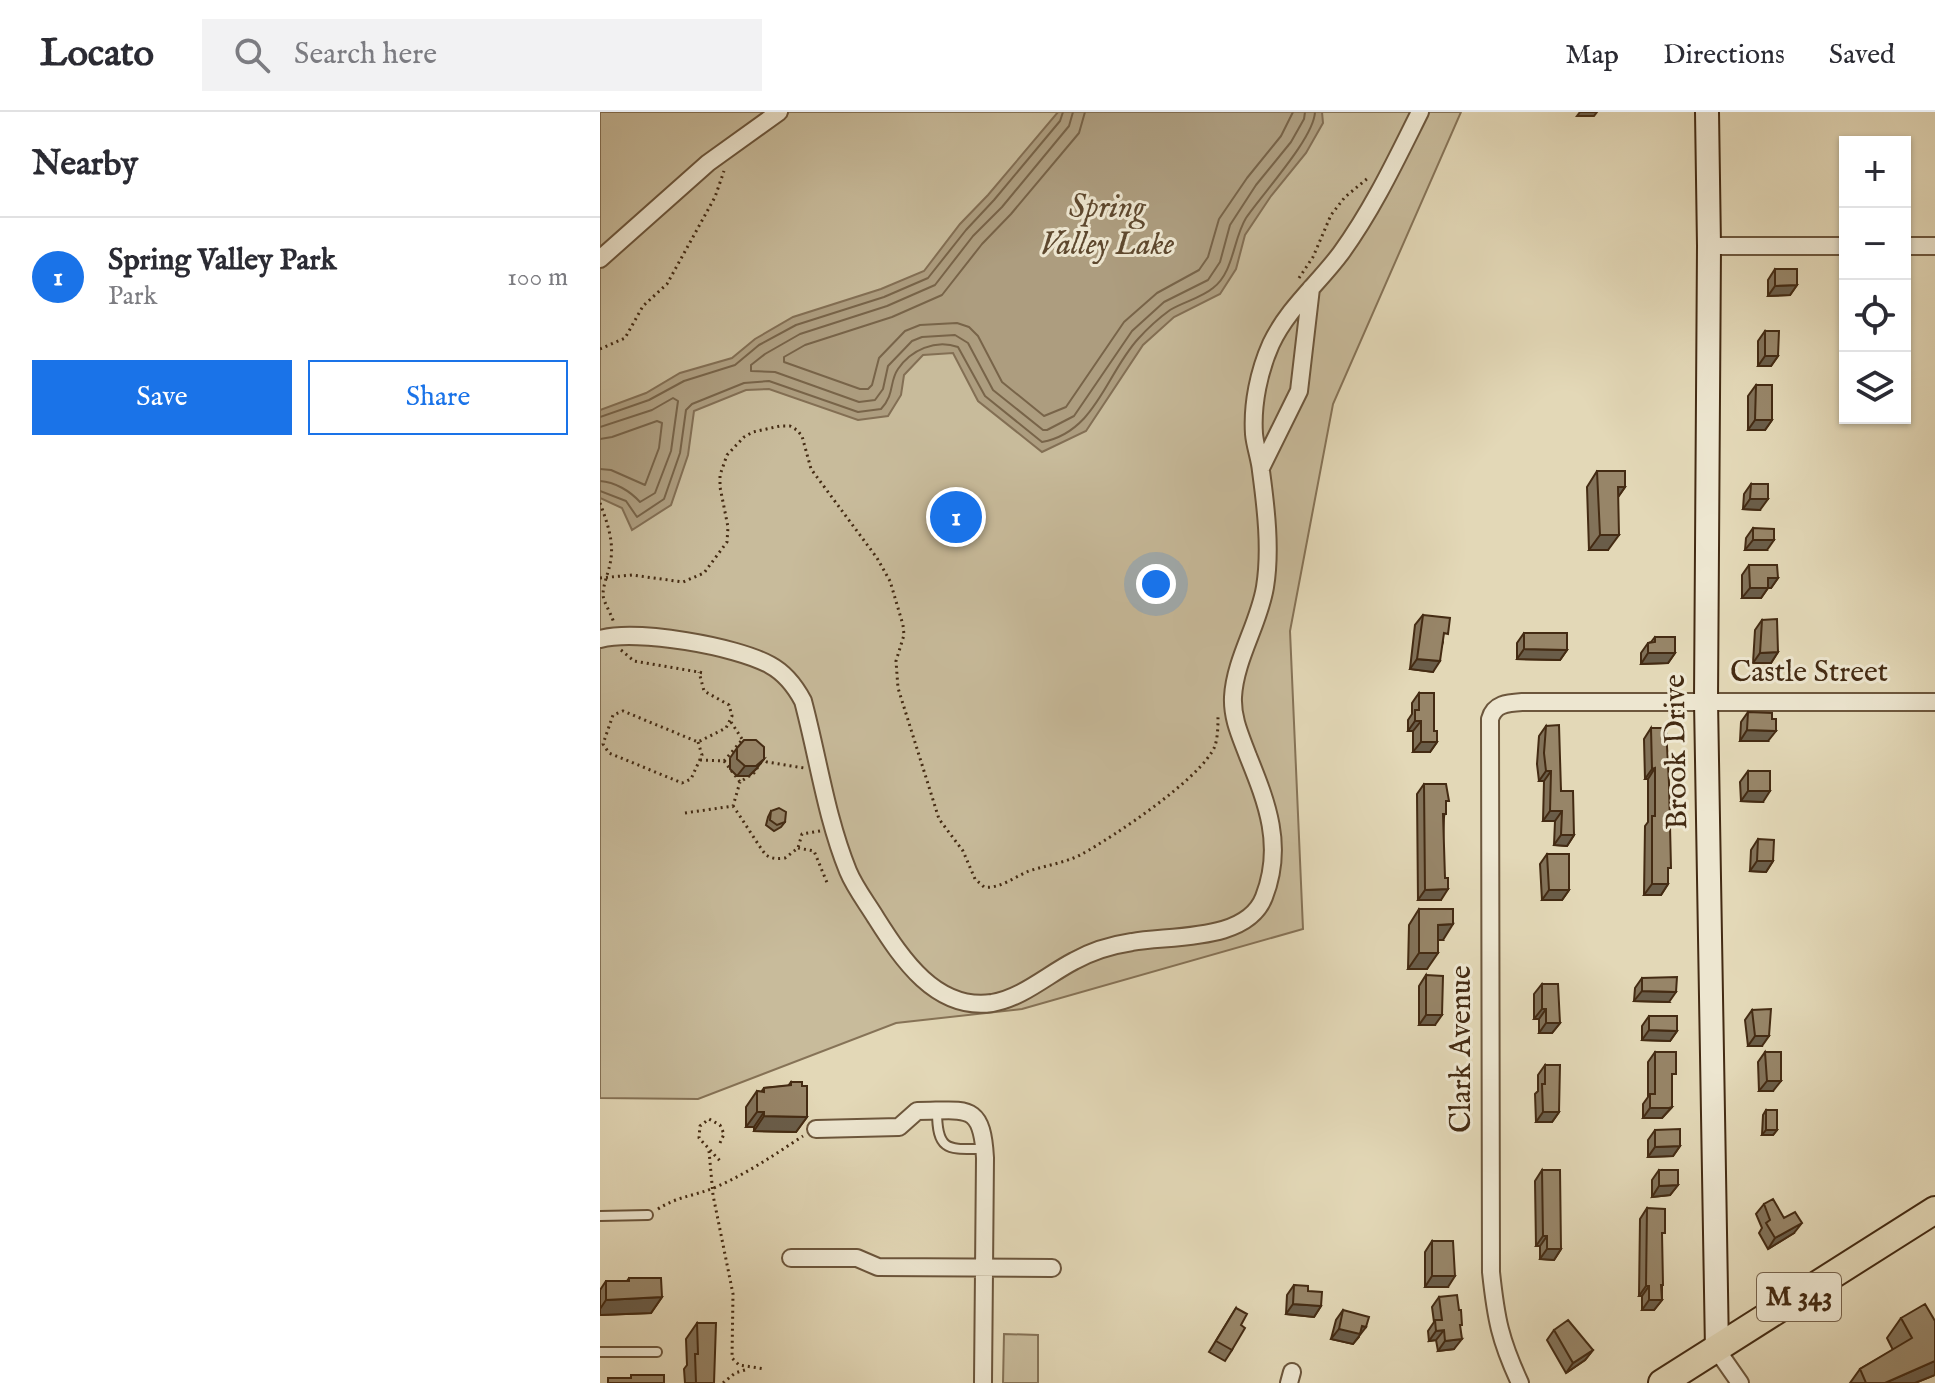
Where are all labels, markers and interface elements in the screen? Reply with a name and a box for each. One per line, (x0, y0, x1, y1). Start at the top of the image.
search box (202, 19, 762, 91)
text: Locato (40, 31, 154, 79)
icon: search (230, 33, 274, 77)
text: Search here (294, 36, 437, 74)
text: Map (1565, 38, 1619, 73)
text: Directions (1663, 38, 1785, 73)
text: Saved (1829, 38, 1895, 73)
map controls (1839, 136, 1911, 424)
button: + (1839, 136, 1911, 208)
text: Nearby (32, 143, 138, 186)
water label: Spring Valley Lake (1040, 188, 1174, 266)
button: − (1839, 208, 1911, 280)
text: Spring Valley Park (108, 242, 337, 280)
text: 1 (53, 261, 63, 294)
text: 100 m (507, 261, 568, 294)
text: Park (108, 280, 157, 313)
button: locate (1839, 280, 1911, 352)
button: layers (1839, 352, 1911, 424)
button: Save (32, 360, 292, 435)
button: Share (308, 360, 568, 435)
pin: 1 (930, 487, 982, 547)
your location (1136, 564, 1176, 604)
street label: Castle Street (1730, 654, 1888, 692)
street label: Brook Drive (1657, 674, 1697, 830)
street label: Clark Avenue (1443, 965, 1481, 1133)
road number: M 343 (1757, 1273, 1841, 1321)

